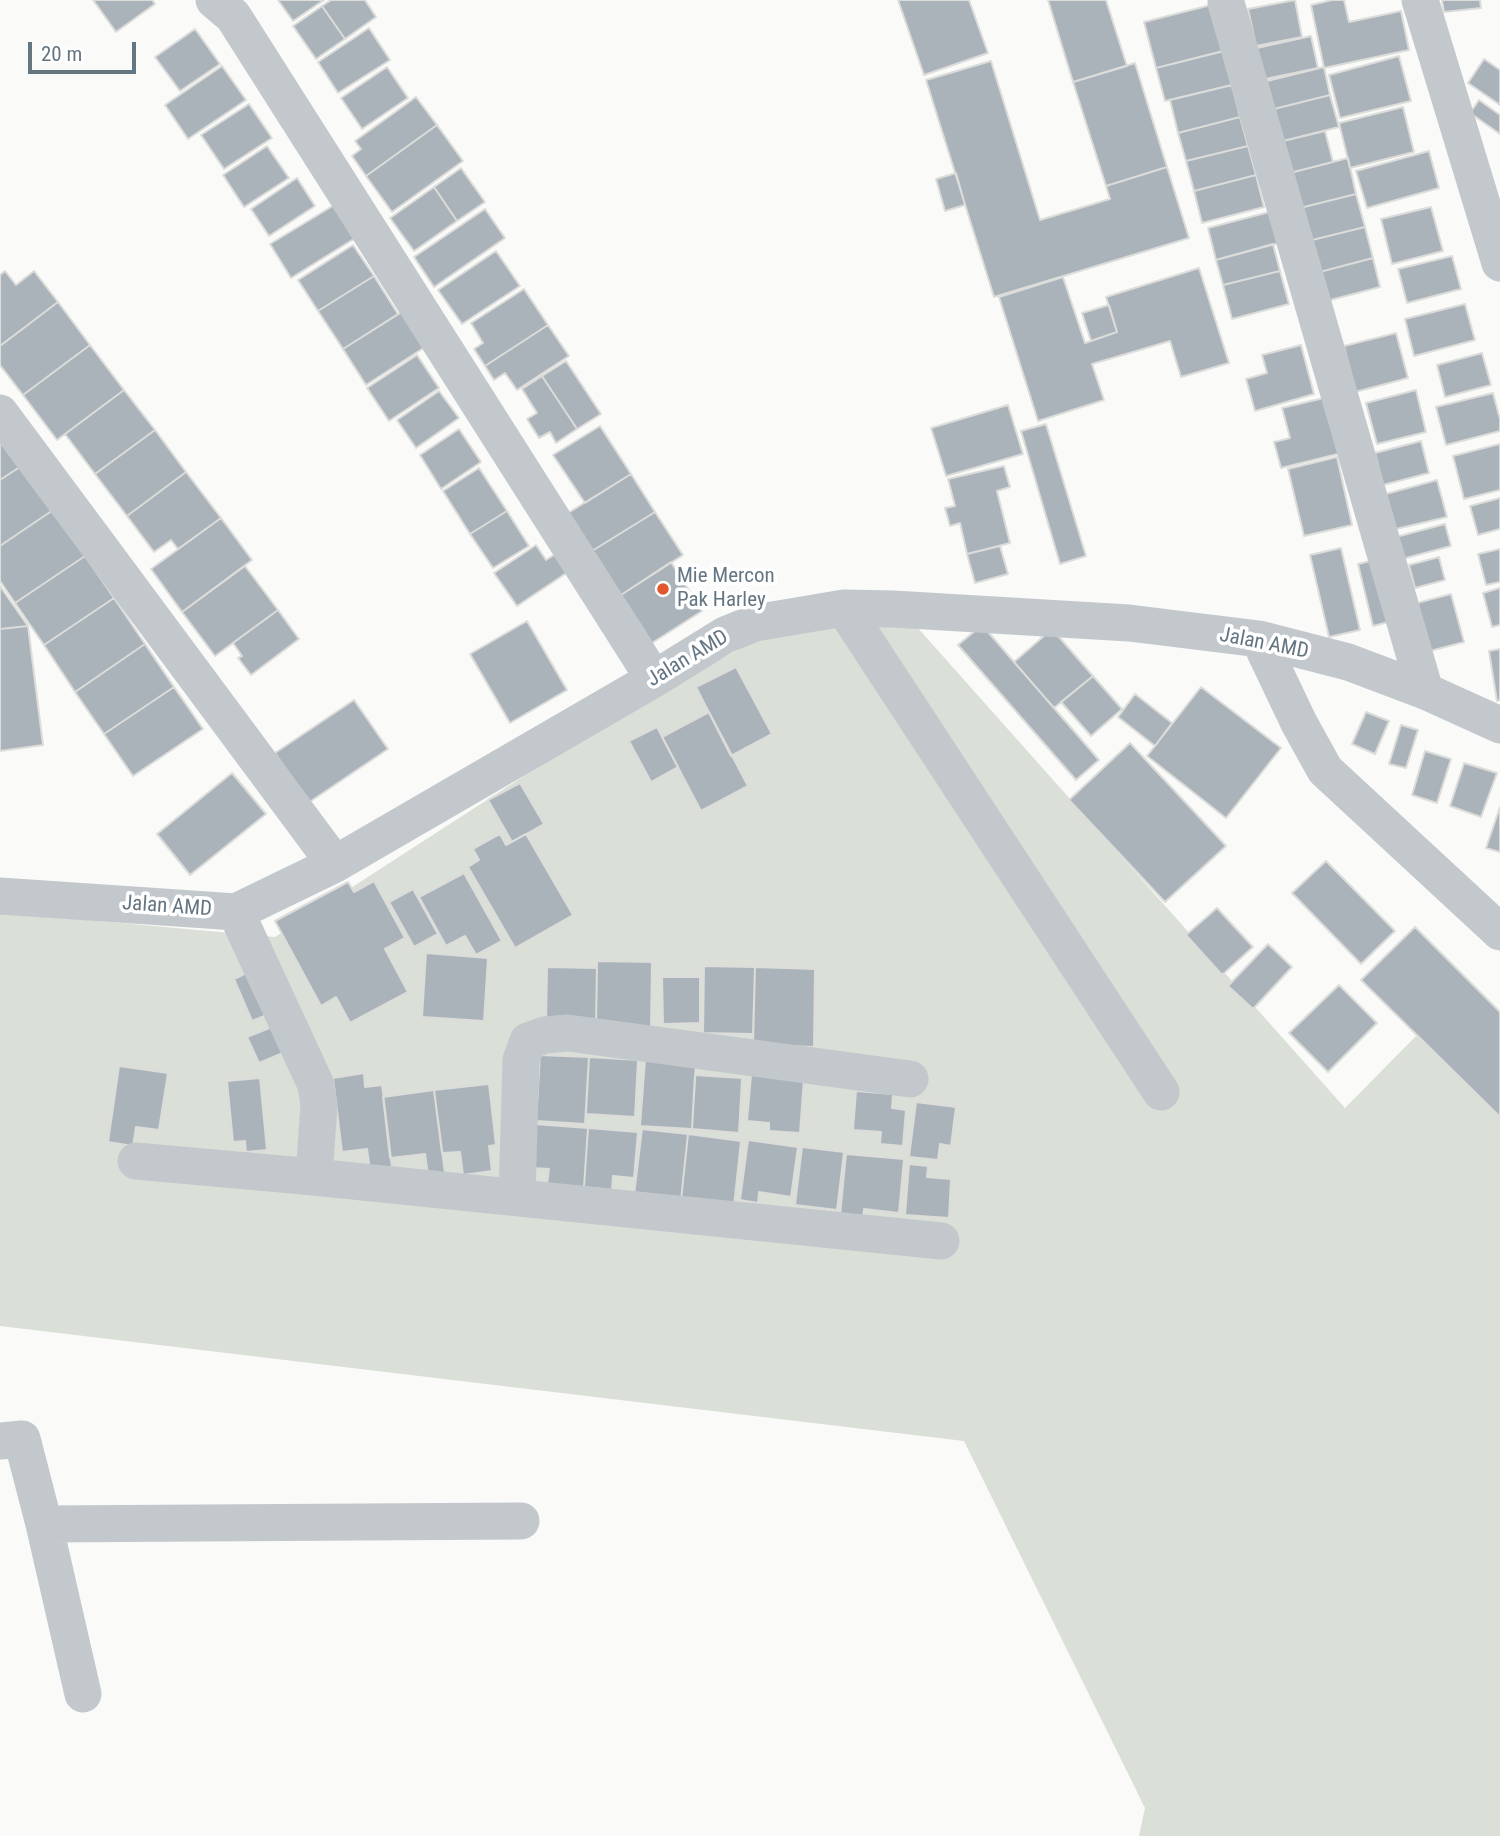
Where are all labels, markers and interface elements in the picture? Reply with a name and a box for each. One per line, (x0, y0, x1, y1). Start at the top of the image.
scale bar (32, 28, 140, 72)
text: 20 m (41, 42, 82, 66)
place label: Mie Mercon Pak Harley (677, 564, 775, 614)
marker: Mie Mercon Pak Harley (655, 581, 671, 597)
street label: Jalan AMD (1217, 623, 1311, 665)
street label: Jalan AMD (643, 625, 733, 693)
street label: Jalan AMD (121, 891, 213, 923)

